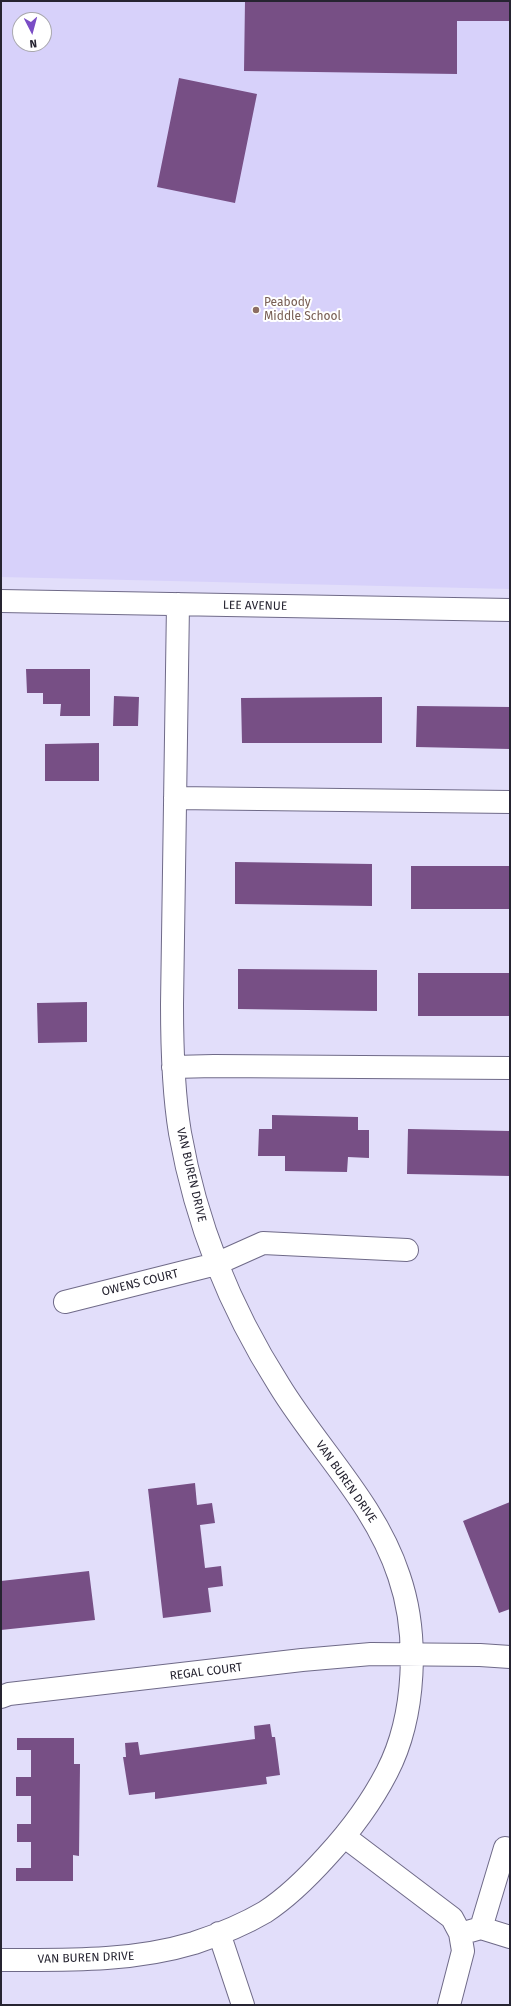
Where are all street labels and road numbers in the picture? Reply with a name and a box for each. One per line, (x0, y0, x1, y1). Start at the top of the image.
street label: LEE AVENUE (223, 598, 287, 614)
street label: VAN BUREN DRIVE (173, 1126, 209, 1224)
street label: OWENS COURT (100, 1267, 180, 1299)
street label: VAN BUREN DRIVE (312, 1438, 380, 1526)
street label: REGAL COURT (169, 1660, 243, 1684)
street label: VAN BUREN DRIVE (37, 1949, 135, 1967)

